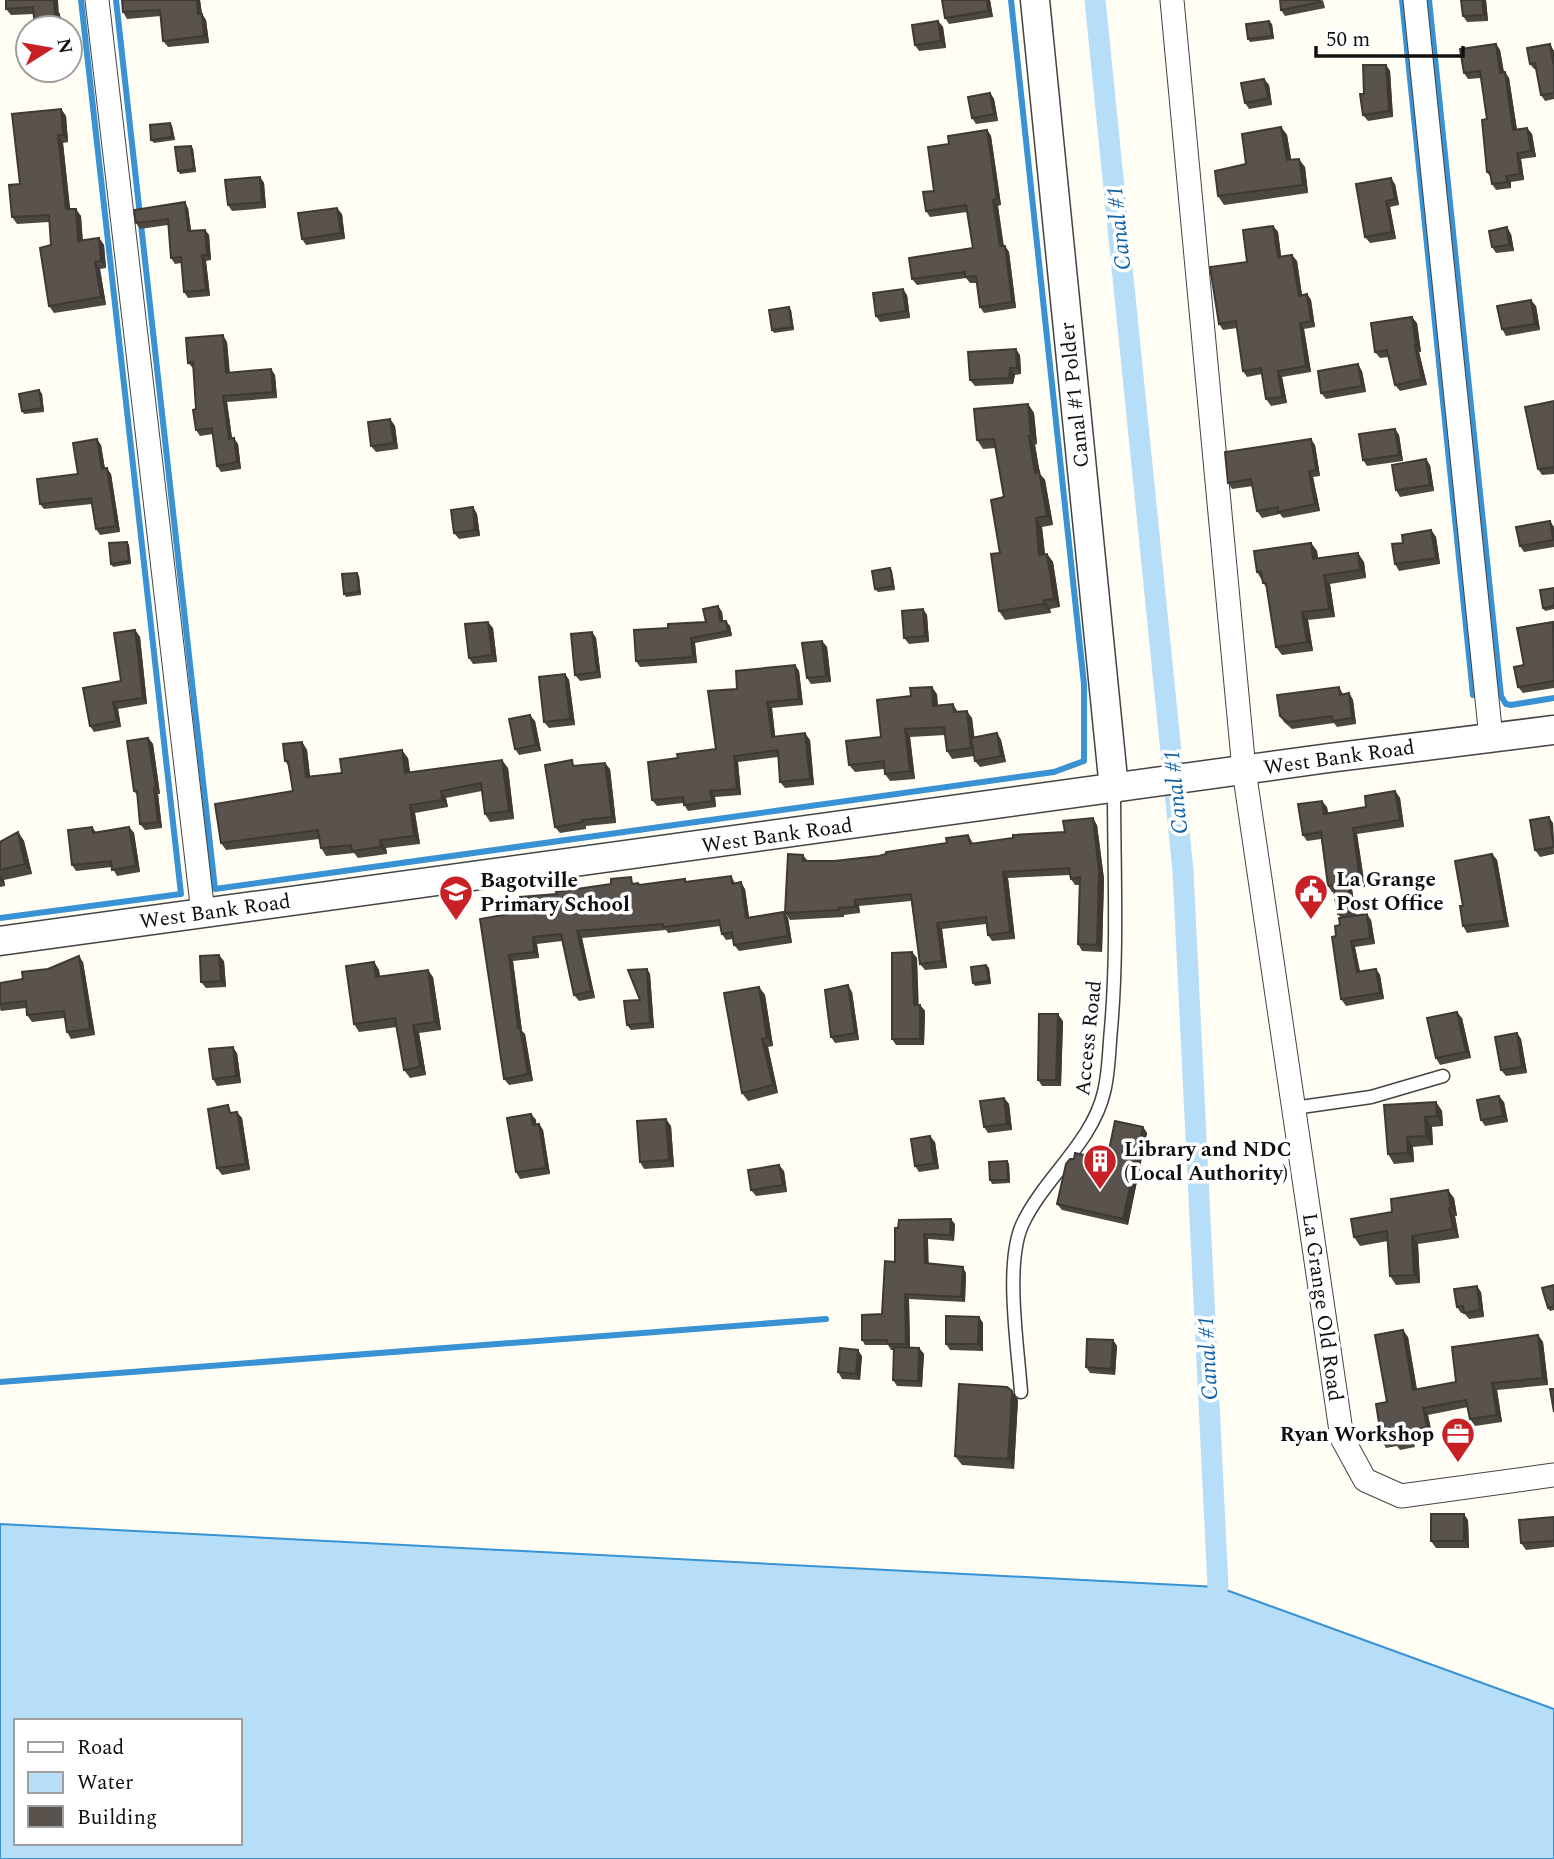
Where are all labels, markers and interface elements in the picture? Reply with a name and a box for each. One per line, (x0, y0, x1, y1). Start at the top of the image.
north arrow (14, 14, 84, 84)
scale bar (1316, 14, 1463, 58)
text: 50 m (1326, 24, 1370, 56)
text: N (49, 36, 80, 56)
water label: Canal #1 (1098, 184, 1141, 272)
street label: Canal #1 Polder (1051, 321, 1099, 469)
street label: West Bank Road (1261, 732, 1417, 784)
water label: Canal #1 (1155, 748, 1198, 836)
street label: West Bank Road (699, 810, 855, 862)
place label: La Grange Post Office (1336, 864, 1444, 920)
place label: Bagotville Primary School (480, 865, 630, 921)
public building icon: La Grange Post Office (1292, 872, 1330, 921)
school or university icon: Bagotville Primary School (437, 873, 475, 922)
street label: West Bank Road (137, 886, 293, 938)
street label: Access Road (1067, 979, 1111, 1098)
place label: Library and NDC (Local Authority) (1124, 1134, 1292, 1190)
building icon: Library and NDC (Local Authority) (1081, 1142, 1119, 1191)
street label: La Grange Old Road (1293, 1211, 1351, 1403)
water label: Canal #1 (1189, 1315, 1228, 1401)
office icon: Ryan Workshop (1439, 1415, 1477, 1464)
place label: Ryan Workshop (1280, 1419, 1434, 1451)
legend (14, 1719, 242, 1845)
text: Road (77, 1732, 124, 1764)
text: Water (77, 1767, 133, 1799)
text: Building (77, 1802, 157, 1834)

